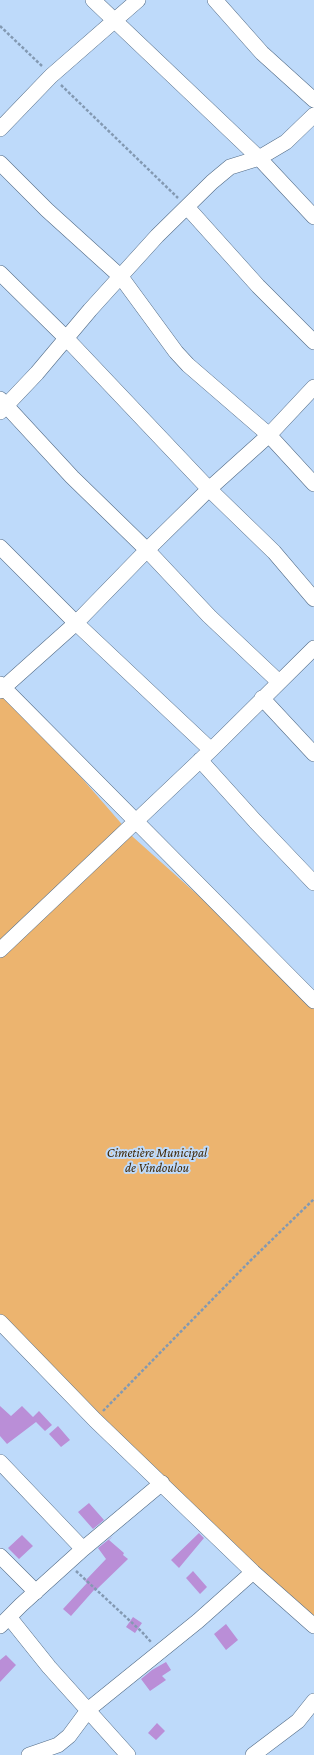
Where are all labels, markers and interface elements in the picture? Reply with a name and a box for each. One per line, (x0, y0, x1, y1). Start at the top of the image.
park label: Cimetière Municipal de Vindoulou (107, 1145, 207, 1176)

